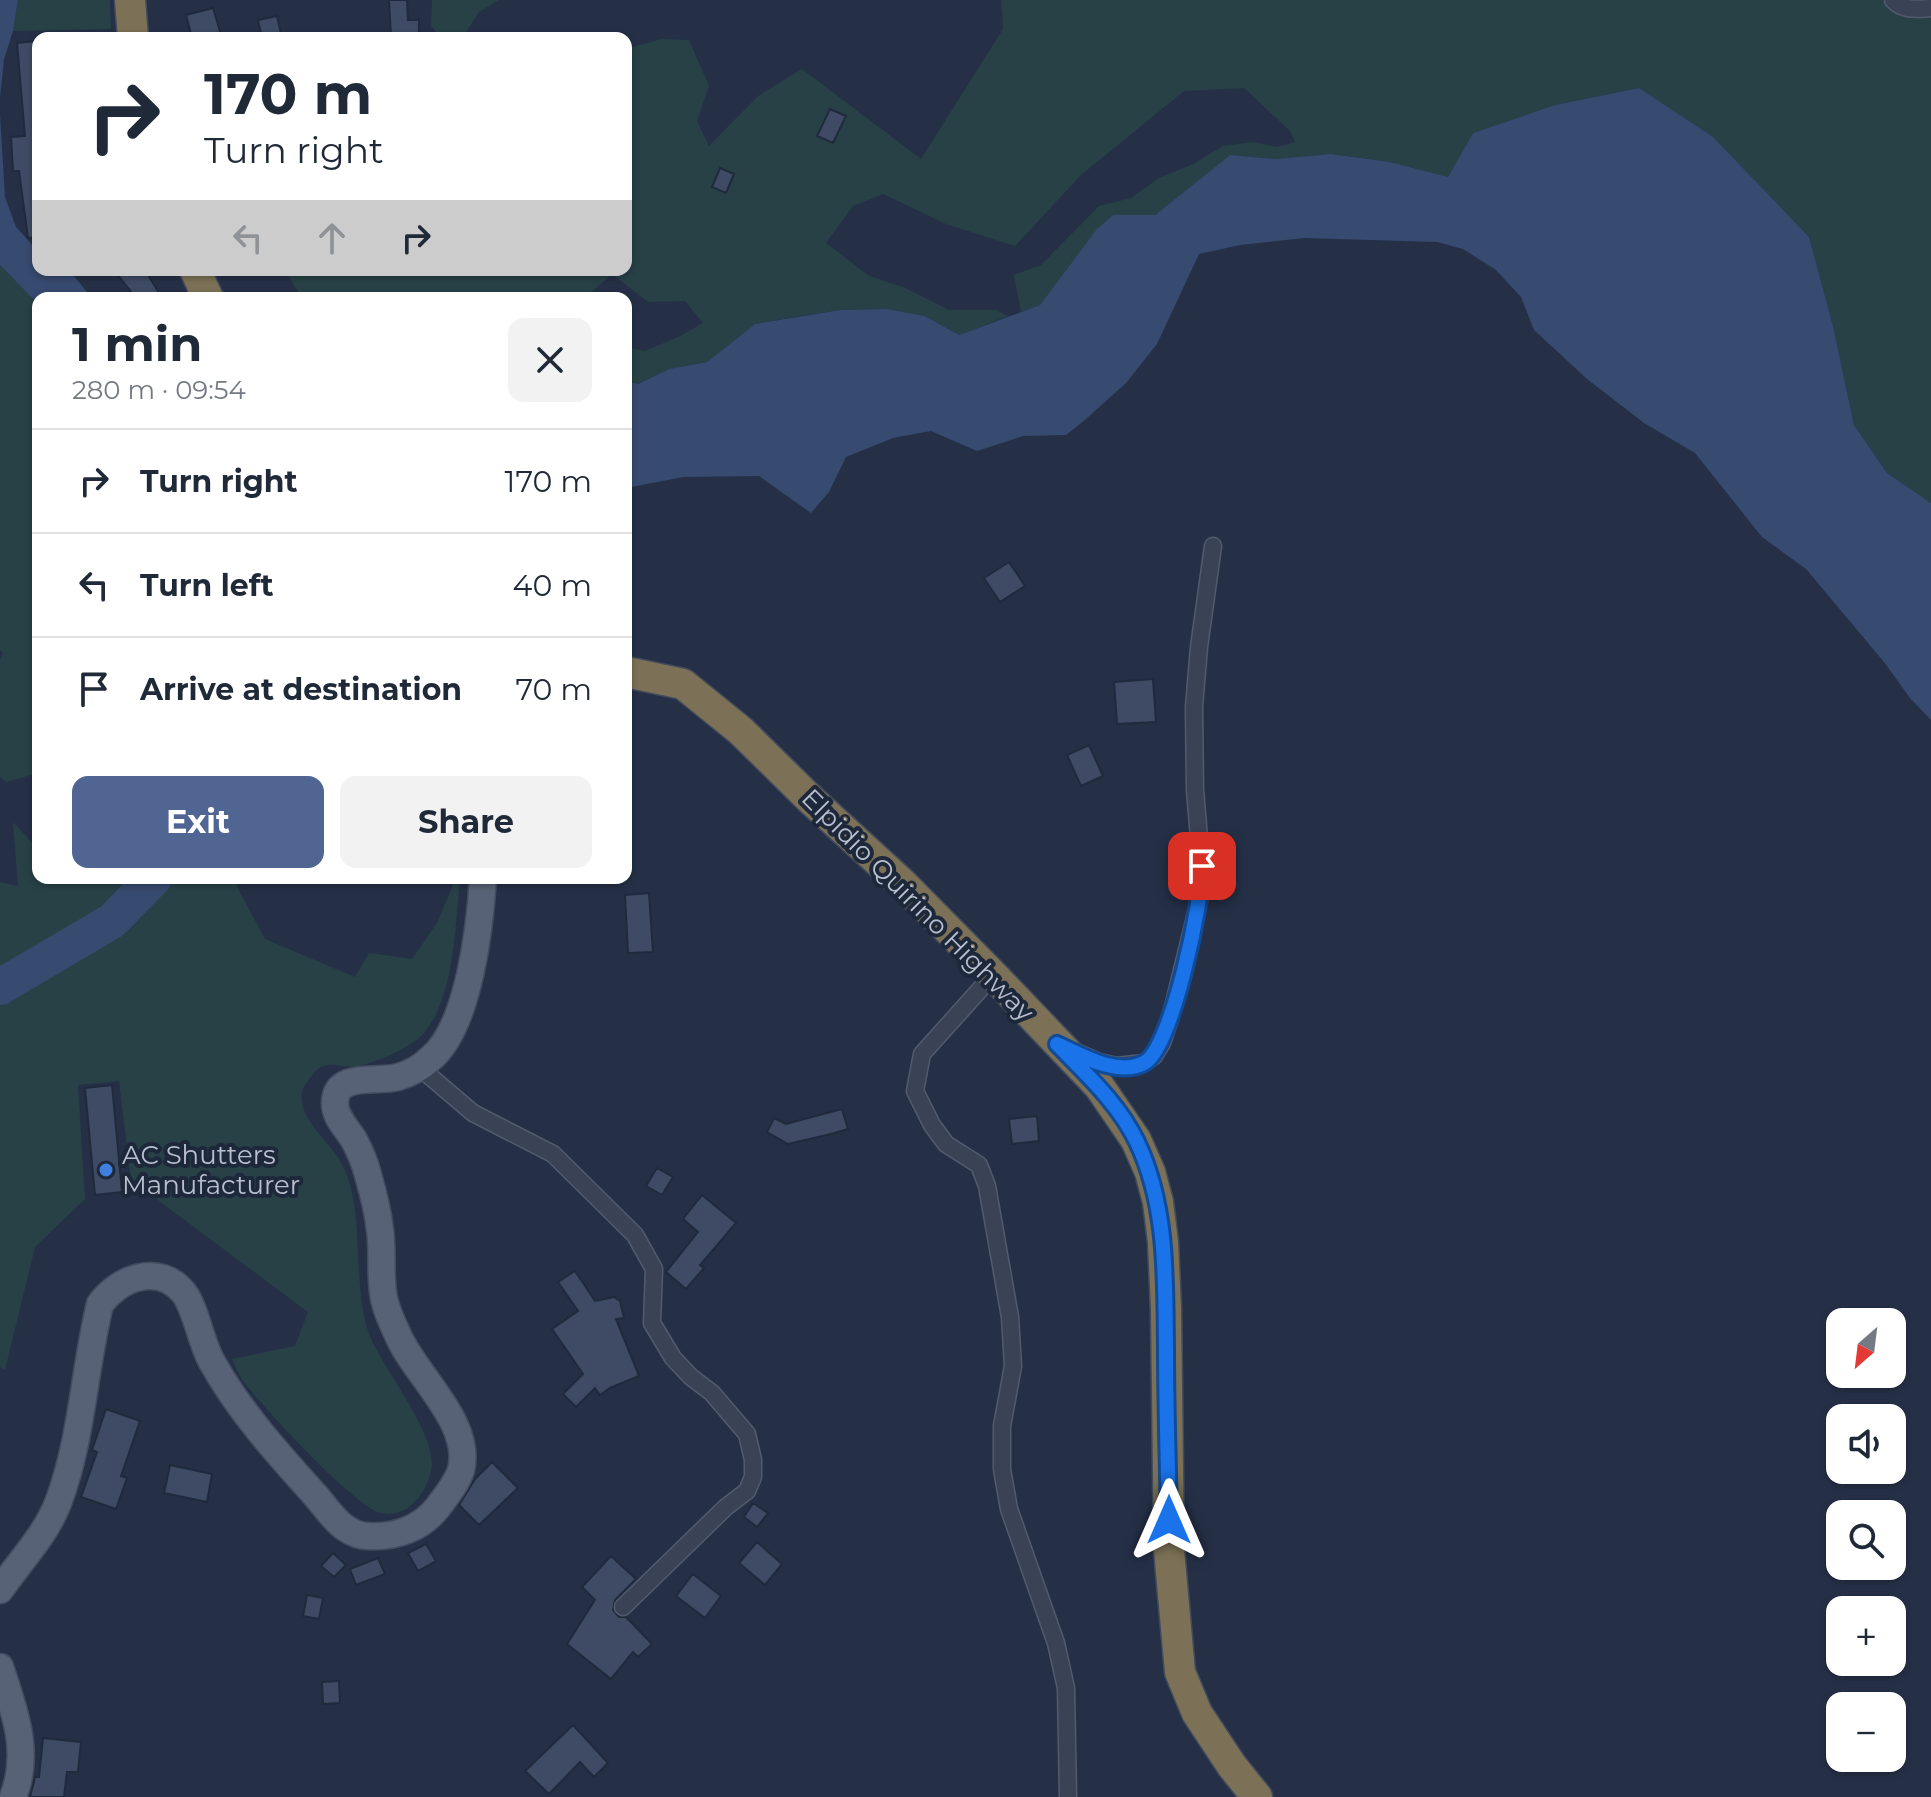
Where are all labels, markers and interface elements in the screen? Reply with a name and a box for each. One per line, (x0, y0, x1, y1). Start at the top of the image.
text: 170 m (204, 60, 372, 128)
icon: right (72, 64, 176, 168)
text: Turn right (204, 128, 384, 172)
icon: left (226, 216, 270, 260)
icon: ahead (310, 216, 354, 260)
icon: right (394, 216, 438, 260)
text: 1 min (72, 315, 202, 373)
button: close (508, 318, 592, 402)
text: 280 m · 09:54 (72, 374, 246, 406)
icon: right (72, 459, 116, 503)
text: Turn right (140, 463, 297, 500)
text: 170 m (505, 463, 592, 500)
icon: left (72, 563, 116, 607)
text: Turn left (140, 567, 273, 604)
text: 40 m (513, 567, 592, 604)
icon: arrive (72, 667, 116, 711)
text: Arrive at destination (140, 671, 462, 708)
text: 70 m (515, 671, 592, 708)
button: Exit (72, 776, 324, 868)
button: Share (340, 776, 592, 868)
street label: Elpidio Quirino Highway (795, 782, 1041, 1028)
pin (1168, 832, 1236, 900)
icon: arrive (1180, 844, 1224, 888)
place label: AC Shutters Manufacturer (122, 1139, 300, 1201)
marker: AC Shutters Manufacturer (97, 1161, 115, 1179)
north arrow (1826, 1308, 1906, 1388)
map controls (1826, 1308, 1906, 1772)
button: sound (1826, 1404, 1906, 1484)
position arrow (1127, 1478, 1211, 1562)
button: search (1826, 1500, 1906, 1580)
button: + (1826, 1596, 1906, 1676)
button: − (1826, 1692, 1906, 1772)

